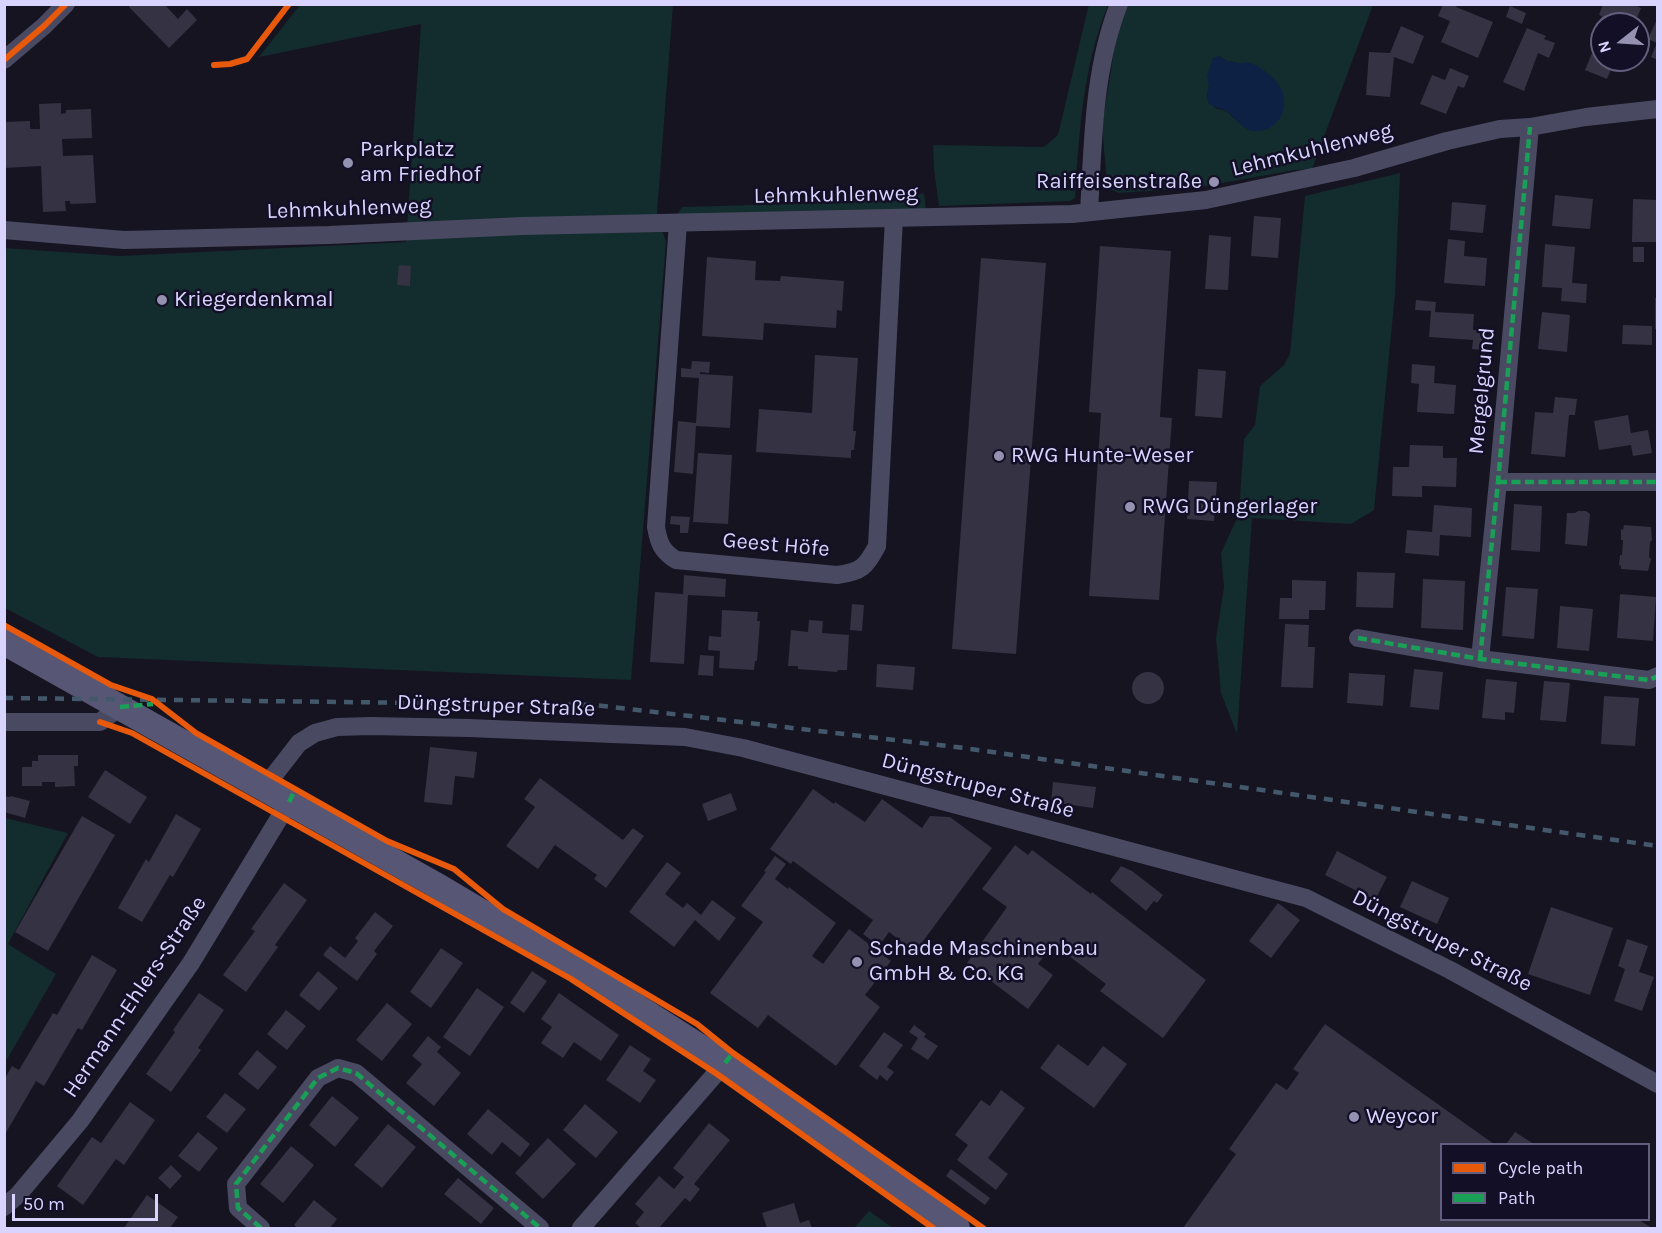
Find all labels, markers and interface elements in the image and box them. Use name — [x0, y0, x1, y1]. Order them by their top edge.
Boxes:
north arrow — [1590, 12, 1650, 72]
text: N — [1593, 39, 1615, 55]
street label: Lehmkuhlenweg — [1229, 117, 1395, 183]
place label: Parkplatz am Friedhof — [360, 137, 481, 188]
marker: Parkplatz am Friedhof — [341, 156, 355, 170]
place label: Raiffeisenstraße — [1036, 169, 1202, 195]
marker: Raiffeisenstraße — [1207, 175, 1221, 189]
street label: Lehmkuhlenweg — [753, 180, 919, 210]
street label: Lehmkuhlenweg — [266, 193, 432, 225]
place label: Kriegerdenkmal — [174, 287, 334, 313]
marker: Kriegerdenkmal — [155, 293, 169, 307]
street label: Mergelgrund — [1463, 326, 1501, 456]
place label: RWG Hunte-Weser — [1011, 443, 1193, 469]
marker: RWG Hunte-Weser — [992, 449, 1006, 463]
place label: RWG Düngerlager — [1142, 494, 1317, 520]
marker: RWG Düngerlager — [1123, 500, 1137, 514]
street label: Geest Höfe — [721, 527, 831, 563]
street label: Düngstruper Straße — [396, 689, 596, 723]
street label: Düngstruper Straße — [879, 748, 1077, 824]
street label: Düngstruper Straße — [1348, 884, 1536, 998]
street label: Hermann-Ehlers-Straße — [58, 891, 212, 1103]
place label: Schade Maschinenbau GmbH & Co. KG — [869, 936, 1098, 987]
marker: Schade Maschinenbau GmbH & Co. KG — [850, 955, 864, 969]
place label: Weycor — [1366, 1104, 1438, 1130]
marker: Weycor — [1347, 1110, 1361, 1124]
legend — [1440, 1143, 1650, 1221]
text: Cycle path — [1498, 1157, 1583, 1179]
scale bar — [15, 1182, 160, 1220]
text: Path — [1498, 1187, 1536, 1209]
text: 50 m — [23, 1193, 65, 1215]

